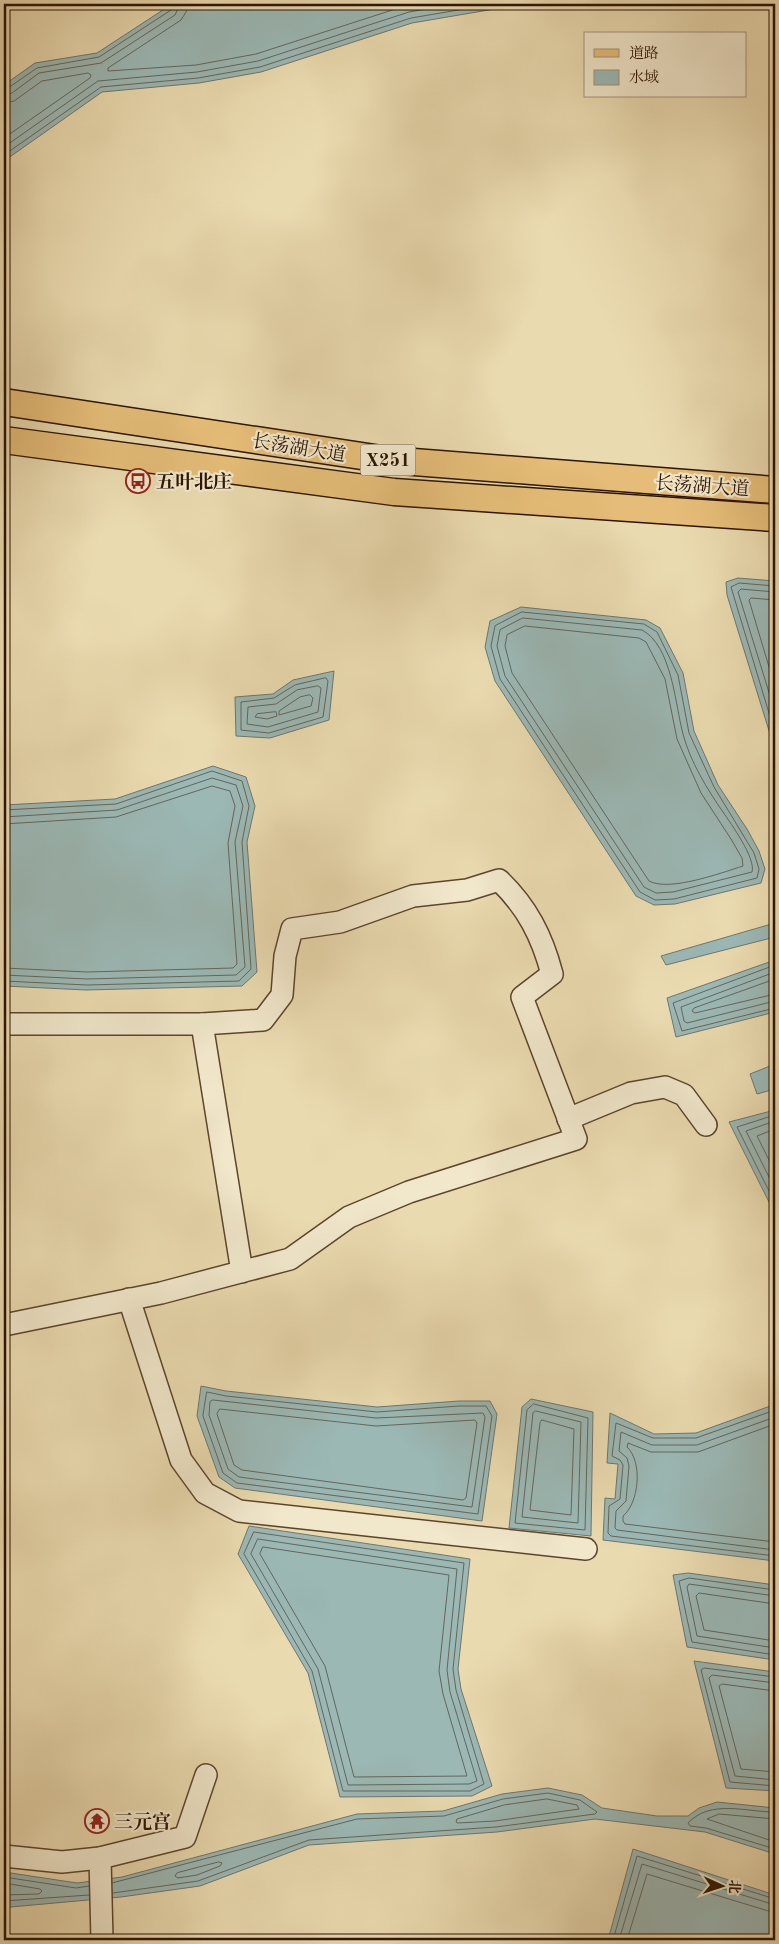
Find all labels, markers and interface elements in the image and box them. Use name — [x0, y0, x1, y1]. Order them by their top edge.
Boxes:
legend — [584, 32, 746, 98]
text: 道路 — [629, 45, 659, 62]
text: 水域 — [629, 69, 659, 86]
street label: 长荡湖大道 — [250, 430, 347, 466]
road number: X251 — [360, 444, 416, 476]
bus stop icon: 五叶北庄 — [125, 468, 151, 494]
place label: 五叶北庄 — [156, 471, 232, 493]
street label: 长荡湖大道 — [654, 472, 750, 500]
temple icon: 三元宫 — [84, 1808, 110, 1834]
place label: 三元宫 — [114, 1811, 171, 1833]
north arrow — [696, 1862, 746, 1912]
text: 北 — [727, 1879, 742, 1894]

